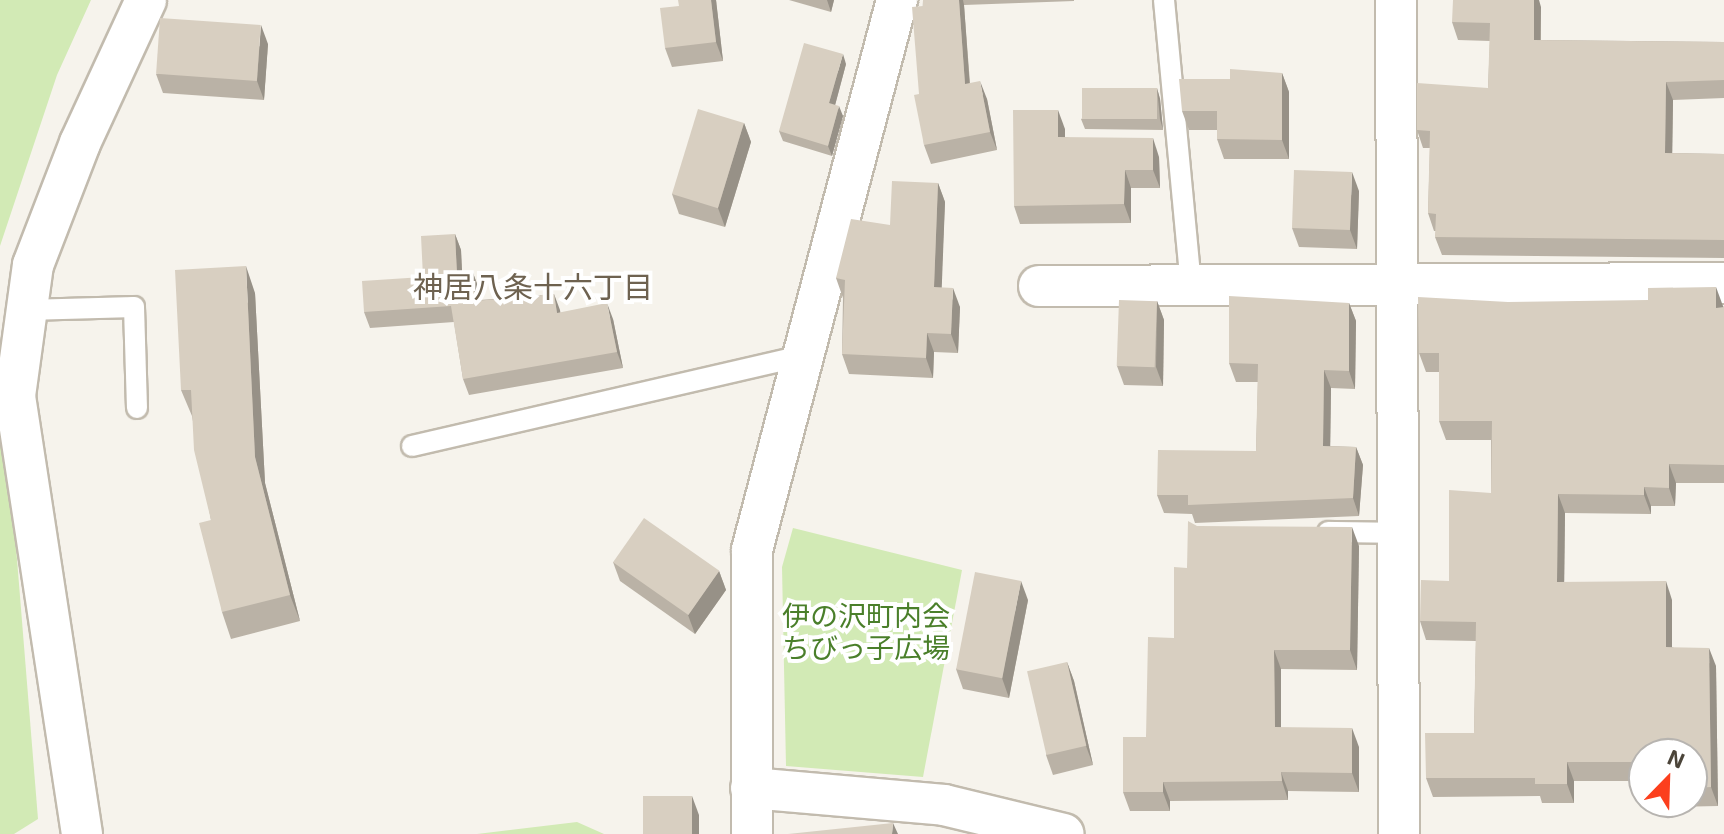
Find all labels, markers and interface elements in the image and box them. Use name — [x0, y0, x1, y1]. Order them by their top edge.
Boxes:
district label: 神居八条十六丁目 — [413, 268, 653, 304]
park label: 伊の沢町内会 ちびっ子広場 — [782, 598, 950, 664]
north arrow — [1628, 738, 1708, 818]
text: N — [1664, 743, 1689, 773]

